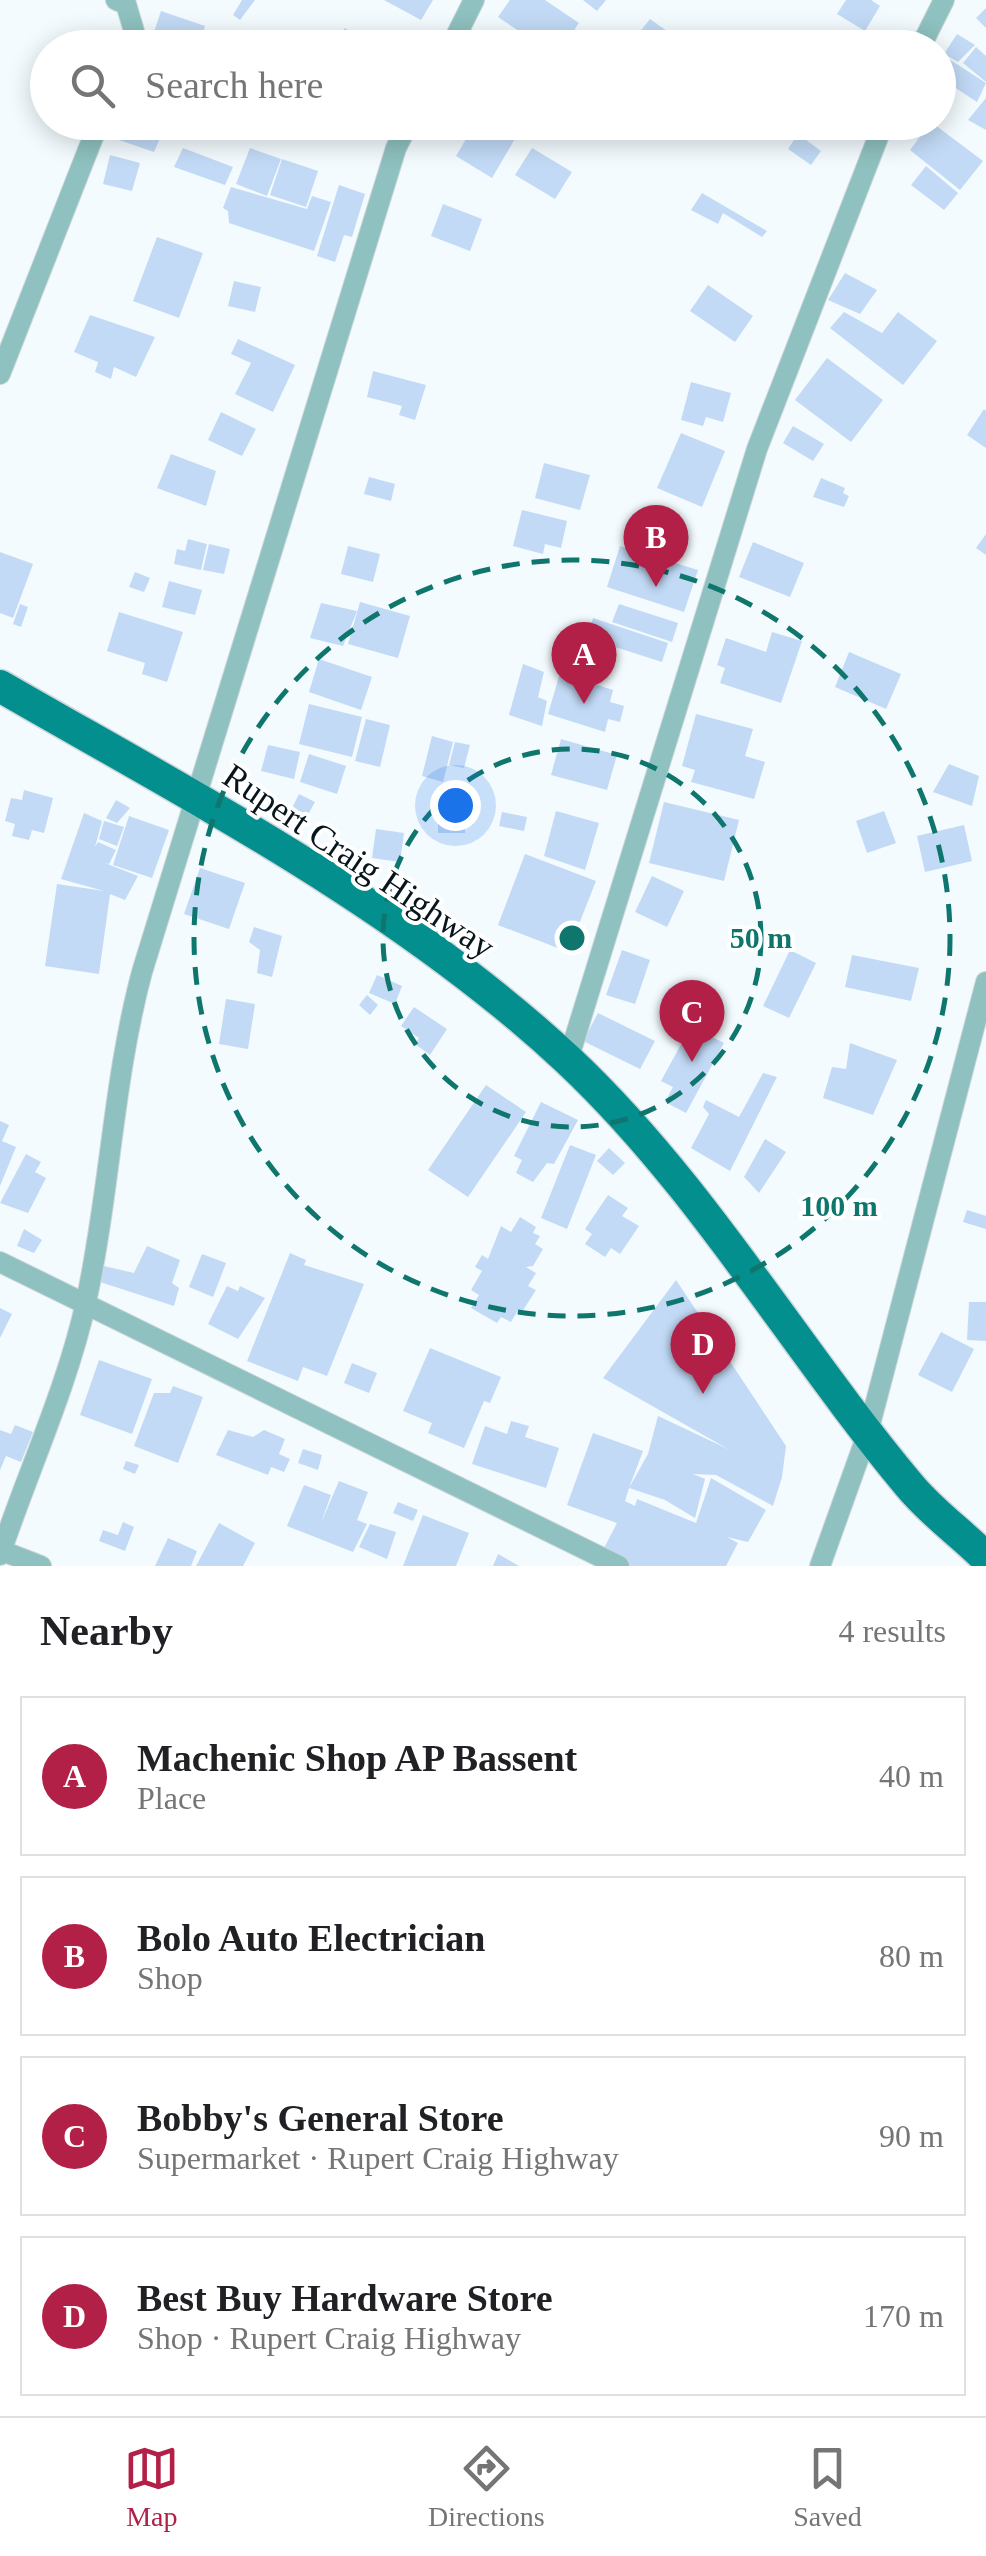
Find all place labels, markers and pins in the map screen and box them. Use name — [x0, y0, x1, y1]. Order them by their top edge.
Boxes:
pin: B — [624, 504, 688, 587]
pin: A — [552, 622, 616, 704]
centre of rings — [554, 920, 590, 956]
pin: C — [660, 980, 724, 1062]
pin: D — [670, 1312, 736, 1394]

